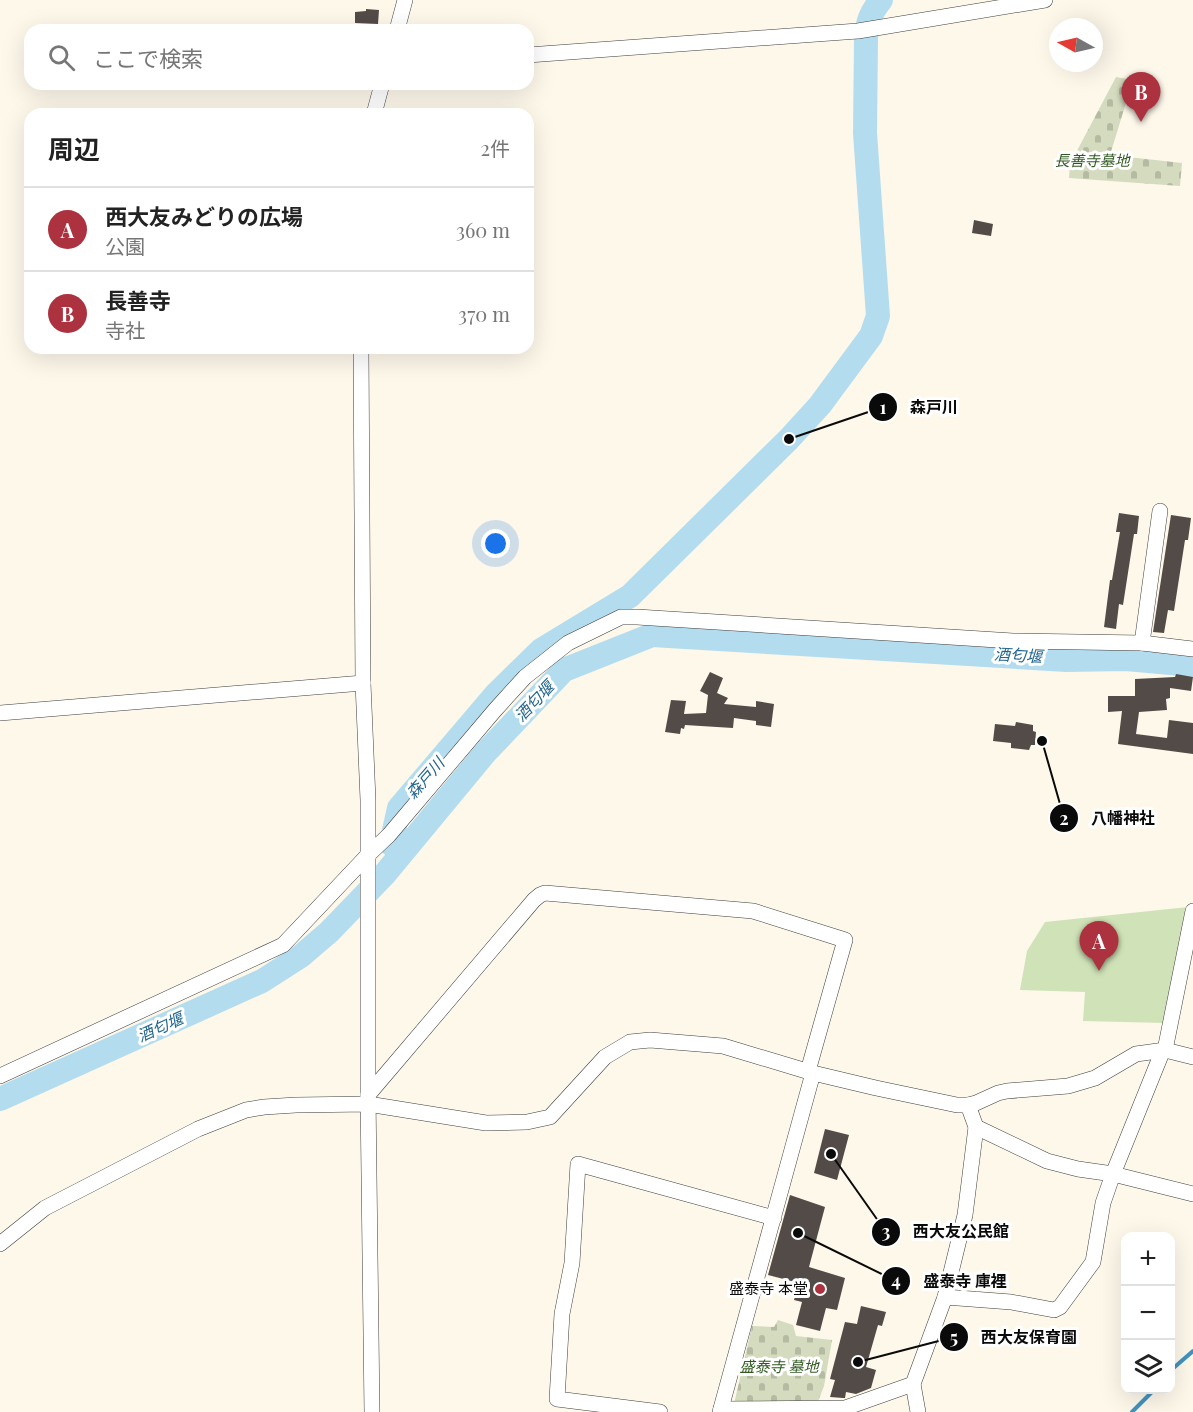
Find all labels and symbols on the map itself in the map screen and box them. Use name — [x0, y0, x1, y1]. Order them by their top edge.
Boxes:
north arrow — [1049, 18, 1103, 72]
pin: B — [1122, 72, 1160, 122]
park label: 長善寺墓地 — [1054, 150, 1131, 170]
callout: 森戸川 — [868, 390, 970, 424]
text: 1 — [880, 395, 887, 419]
text: 森戸川 — [910, 396, 958, 417]
your location — [481, 529, 510, 558]
water label: 酒匂堰 — [994, 643, 1046, 666]
water label: 酒匂堰 — [509, 674, 560, 725]
water label: 森戸川 — [401, 751, 450, 803]
callout: 八幡神社 — [1049, 801, 1167, 835]
text: 2 — [1059, 806, 1069, 830]
text: 八幡神社 — [1091, 807, 1155, 828]
pin: A — [1080, 922, 1118, 971]
water label: 酒匂堰 — [134, 1006, 189, 1046]
callout: 西大友公民館 — [871, 1215, 1021, 1249]
text: 3 — [882, 1219, 891, 1243]
text: 西大友公民館 — [913, 1220, 1009, 1241]
callout: 盛泰寺 庫裡 — [881, 1264, 1019, 1298]
text: 4 — [891, 1268, 901, 1292]
text: 盛泰寺 庫裡 — [923, 1270, 1007, 1291]
place label: 盛泰寺 本堂 — [729, 1278, 808, 1298]
marker: 盛泰寺 本堂 — [813, 1282, 827, 1296]
callout: 西大友保育園 — [939, 1320, 1089, 1354]
text: 5 — [950, 1325, 958, 1349]
text: 西大友保育園 — [981, 1326, 1077, 1347]
park label: 盛泰寺 墓地 — [740, 1356, 820, 1376]

